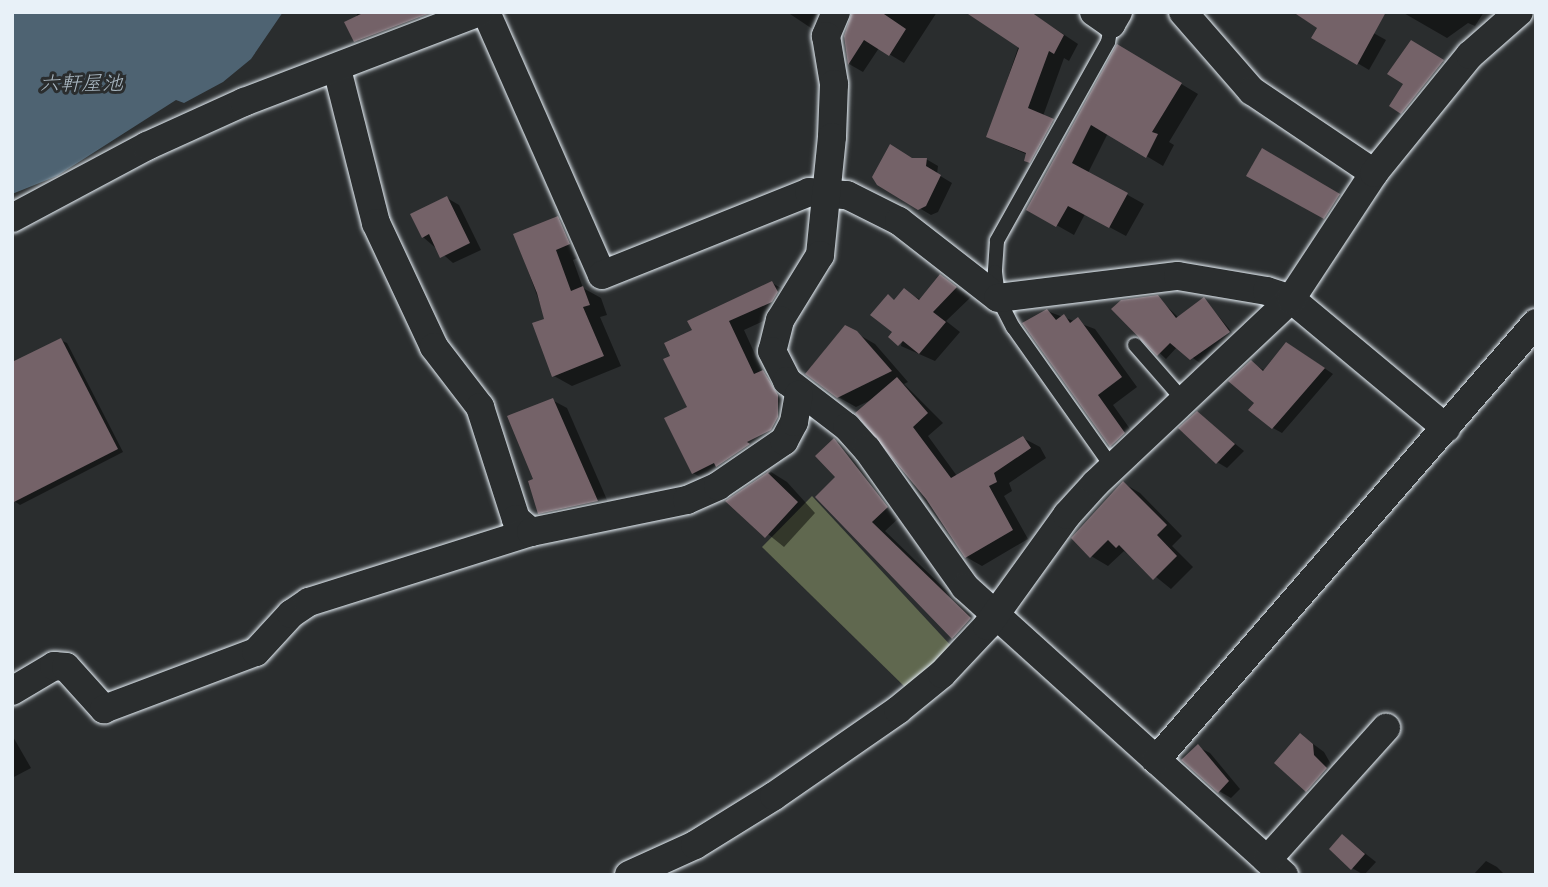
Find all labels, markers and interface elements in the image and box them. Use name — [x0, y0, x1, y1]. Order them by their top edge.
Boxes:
water label: 六軒屋池 — [39, 68, 123, 94]

